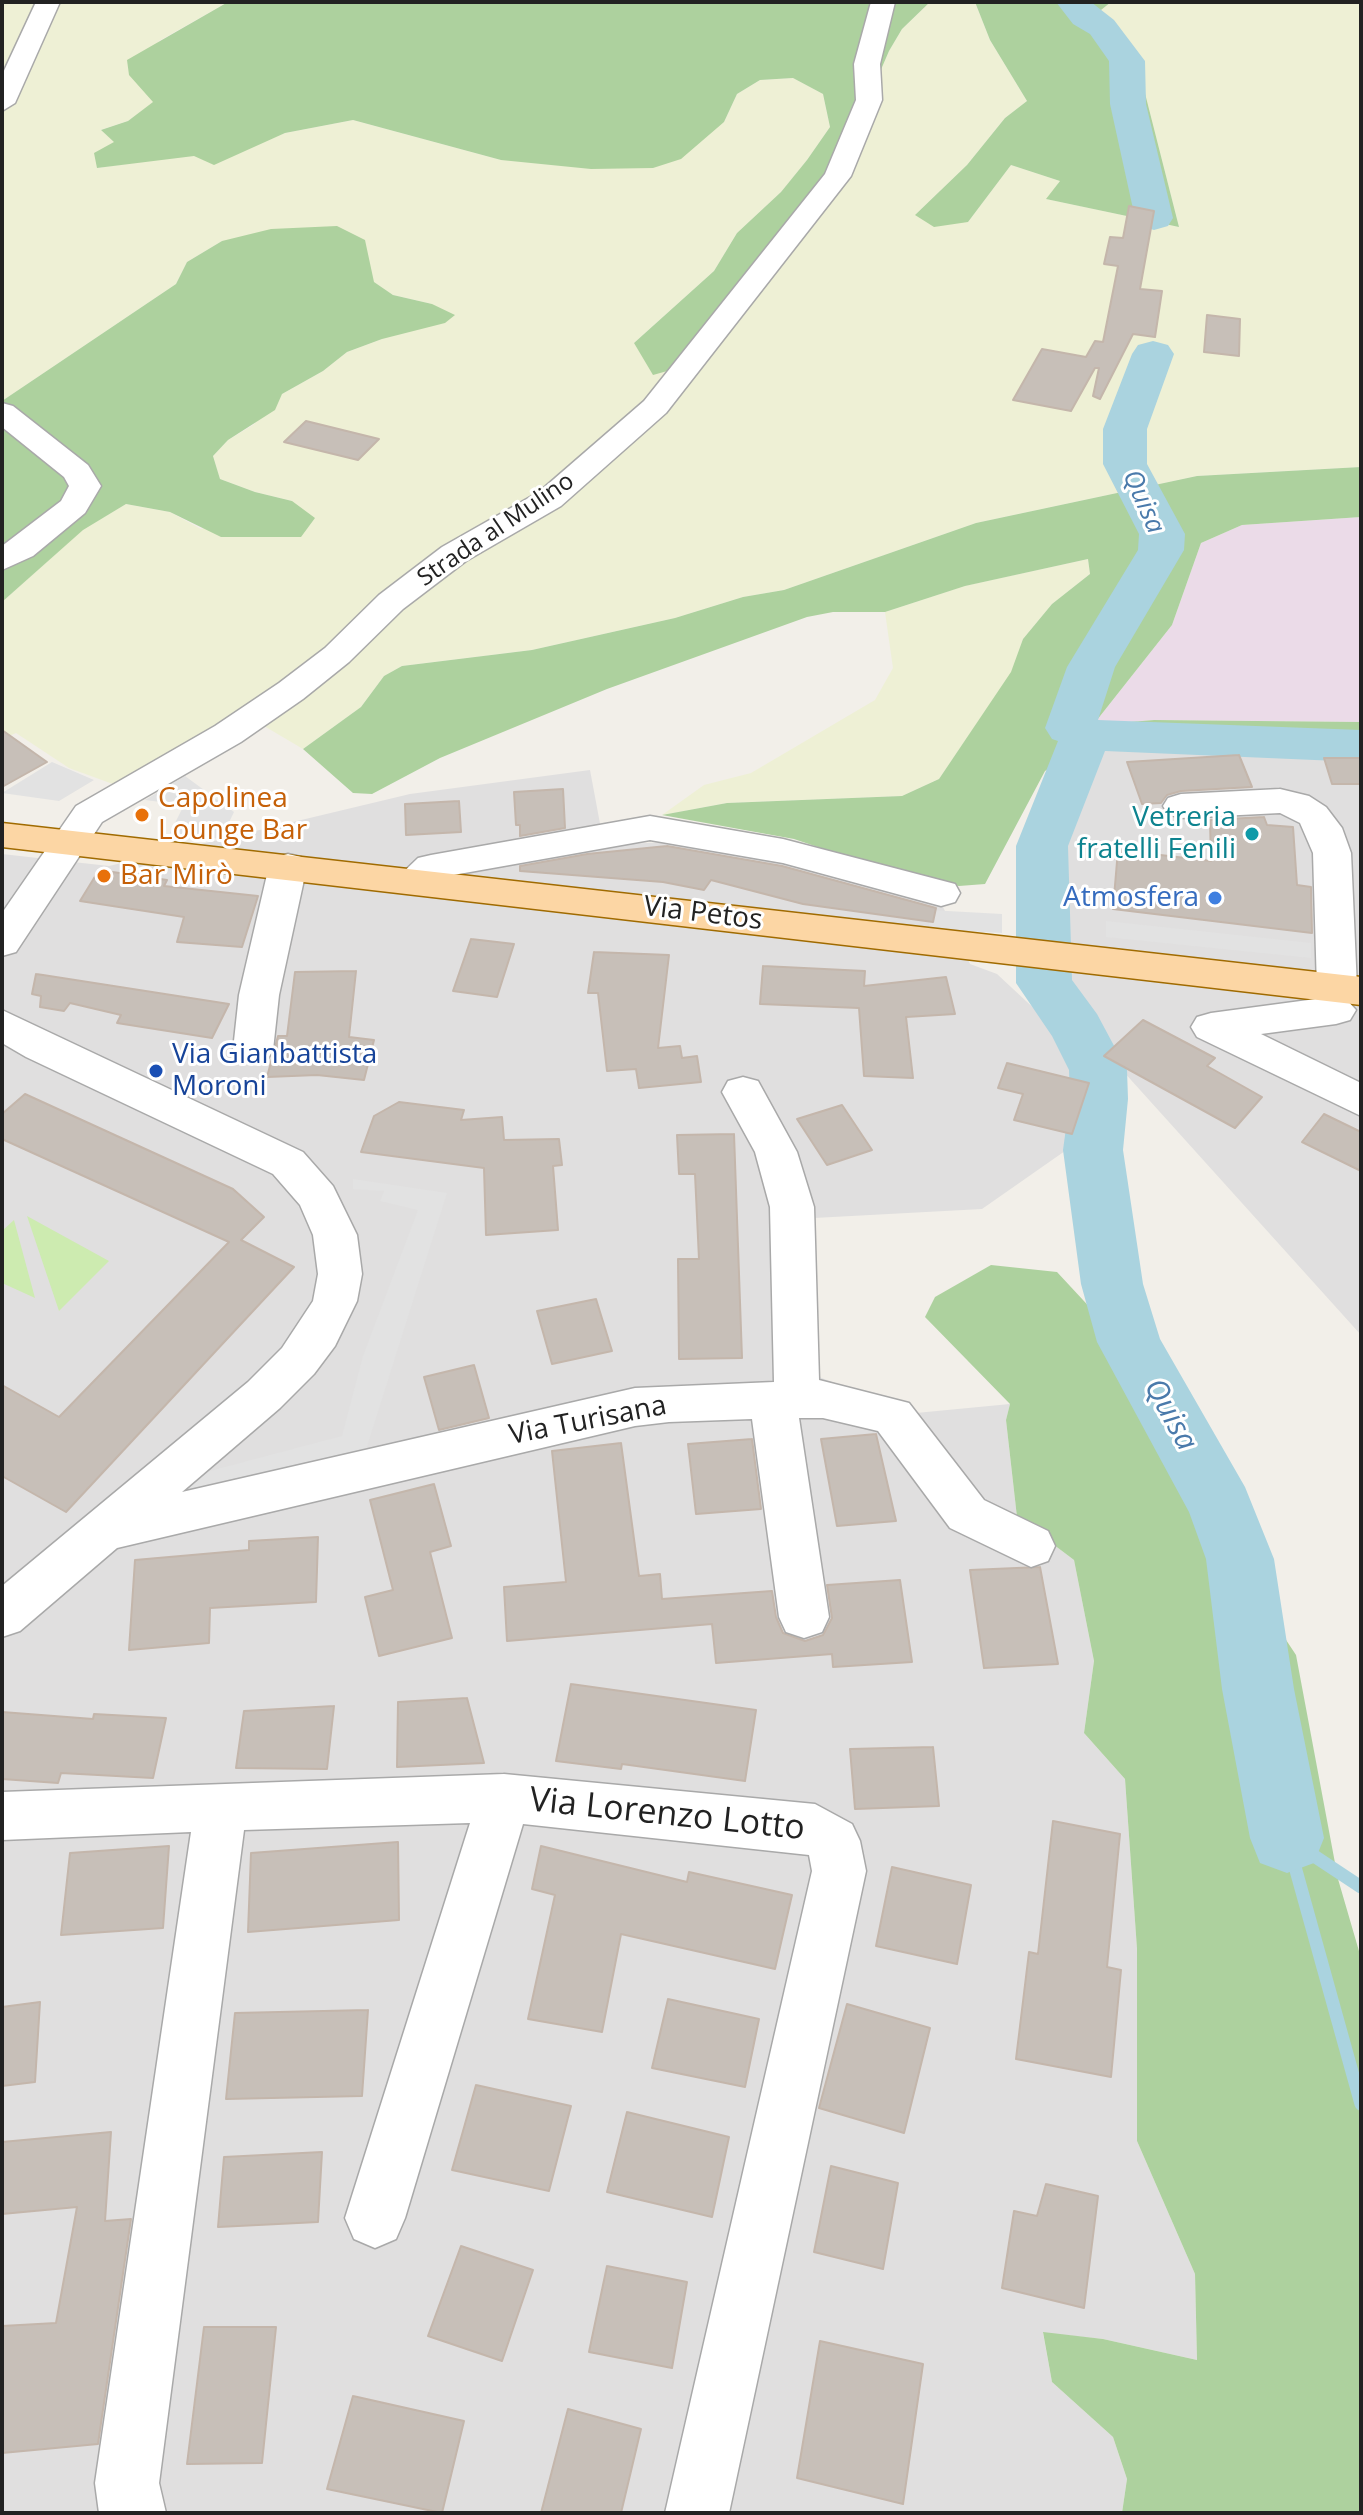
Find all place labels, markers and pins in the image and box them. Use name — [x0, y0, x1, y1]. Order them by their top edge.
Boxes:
place label: Capolinea Lounge Bar — [158, 782, 307, 848]
place label: Vetreria fratelli Fenili — [1077, 801, 1236, 867]
marker: Capolinea Lounge Bar — [133, 806, 151, 824]
marker: Vetreria fratelli Fenili — [1243, 825, 1261, 843]
place label: Bar Mirò — [120, 859, 233, 893]
marker: Bar Mirò — [95, 867, 113, 885]
place label: Atmosfera — [1063, 881, 1199, 915]
marker: Atmosfera — [1206, 889, 1224, 907]
place label: Via Gianbattista Moroni — [172, 1038, 377, 1104]
marker: Via Gianbattista Moroni — [147, 1062, 165, 1080]

